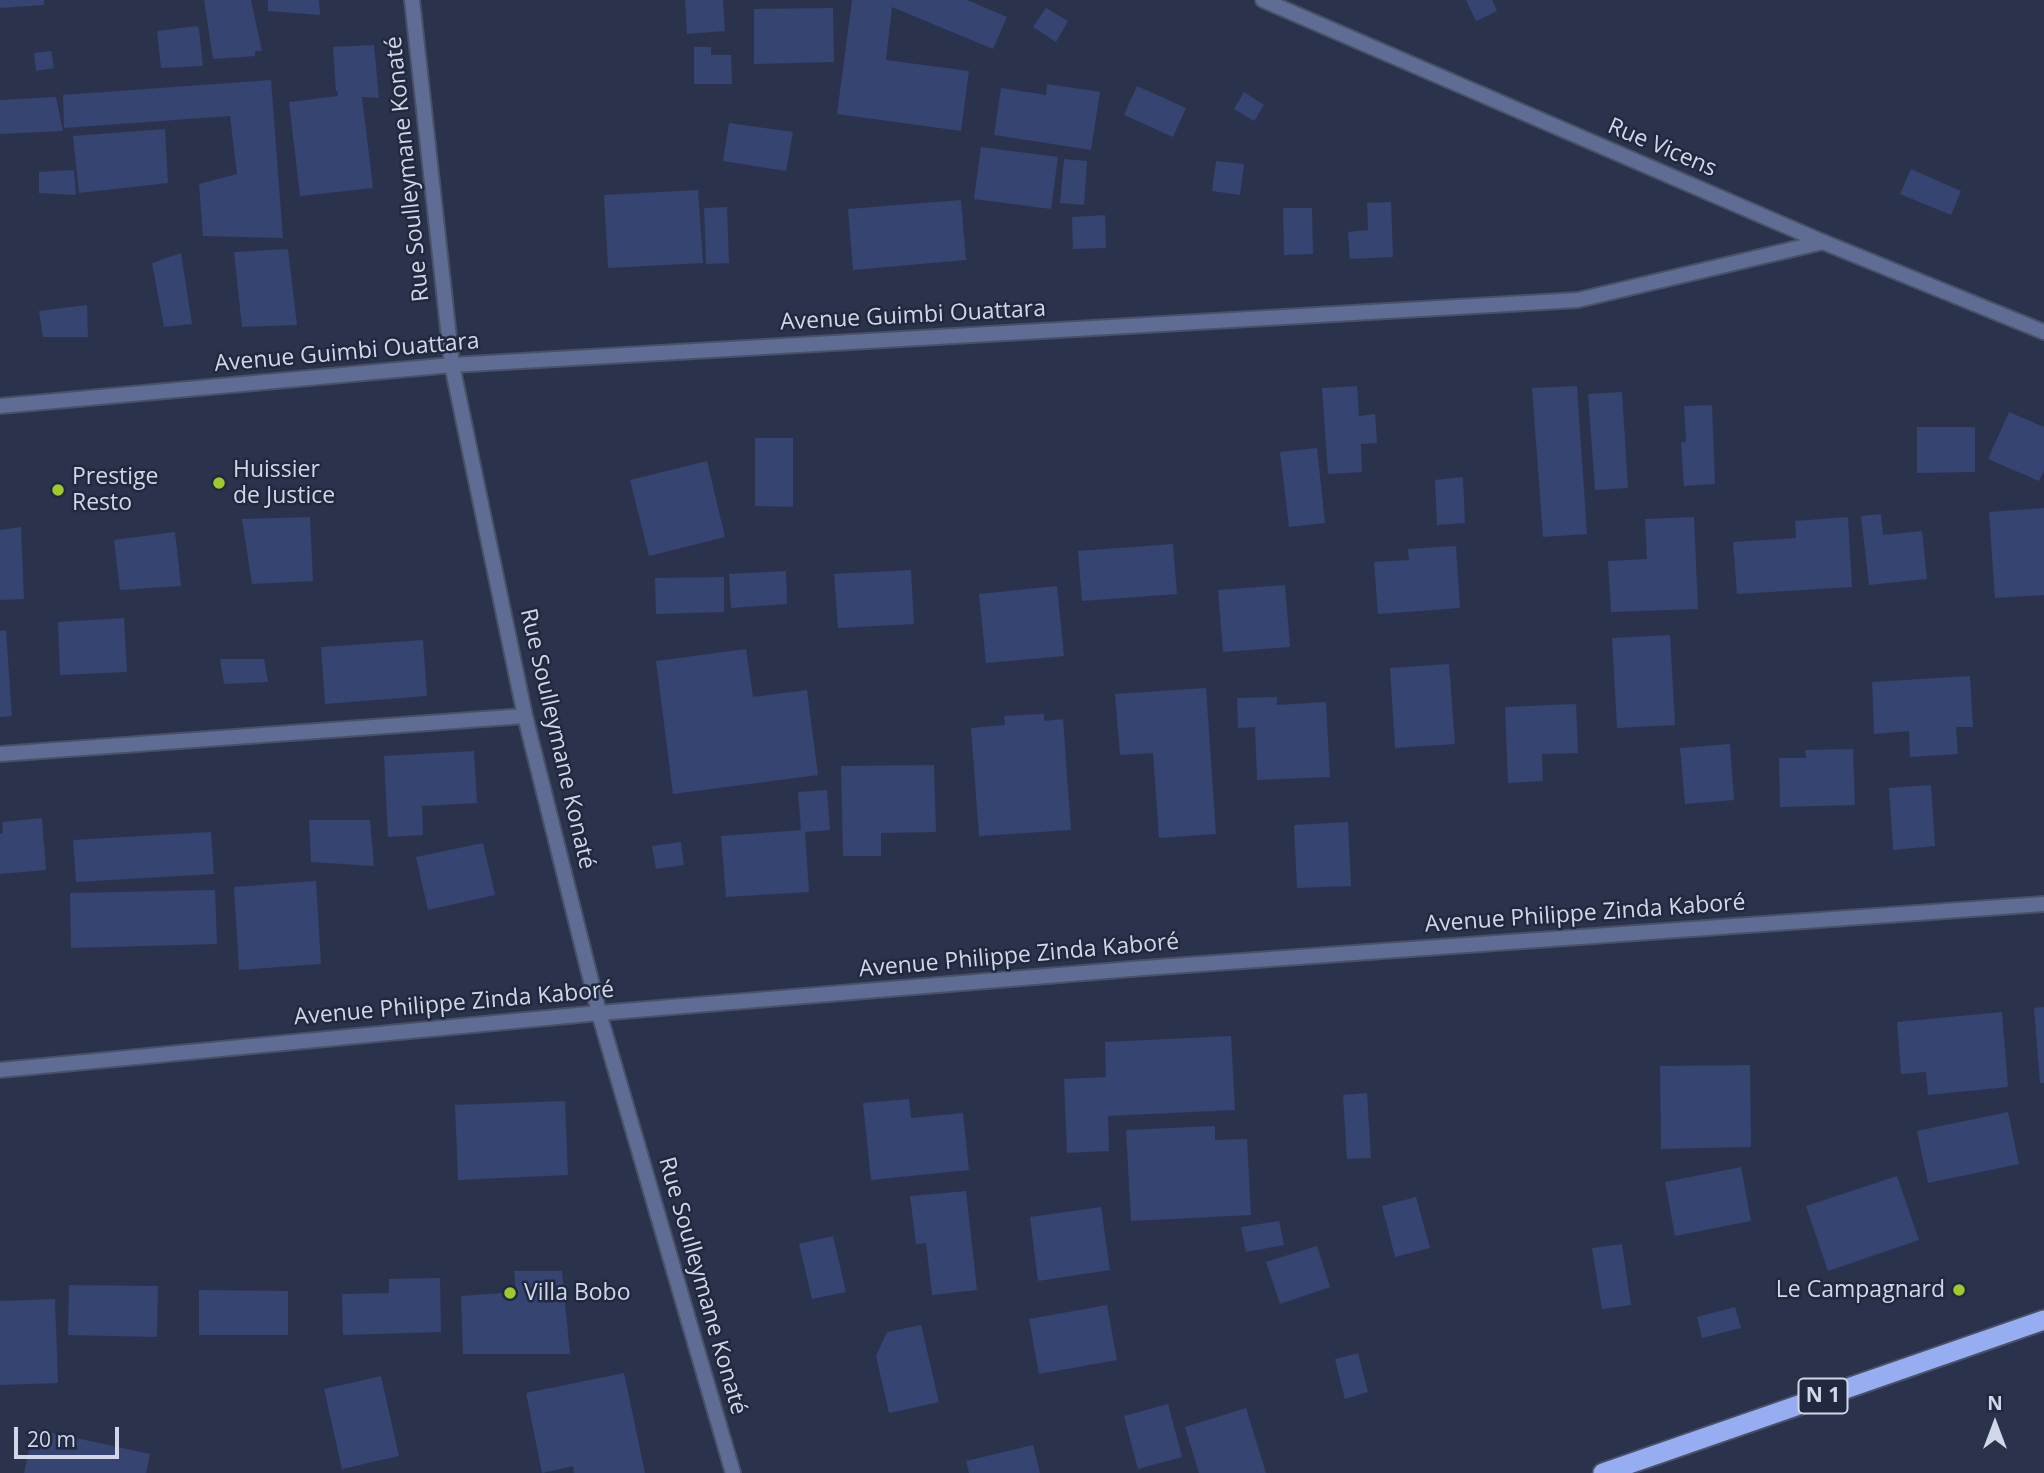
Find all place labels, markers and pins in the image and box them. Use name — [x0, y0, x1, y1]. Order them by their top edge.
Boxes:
place label: Huissier de Justice — [233, 456, 335, 510]
place label: Prestige Resto — [72, 463, 159, 517]
marker: Huissier de Justice — [211, 475, 227, 491]
marker: Prestige Resto — [50, 482, 66, 498]
place label: Le Campagnard — [1776, 1276, 1945, 1304]
place label: Villa Bobo — [524, 1279, 630, 1307]
marker: Le Campagnard — [1951, 1282, 1967, 1298]
marker: Villa Bobo — [502, 1285, 518, 1301]

